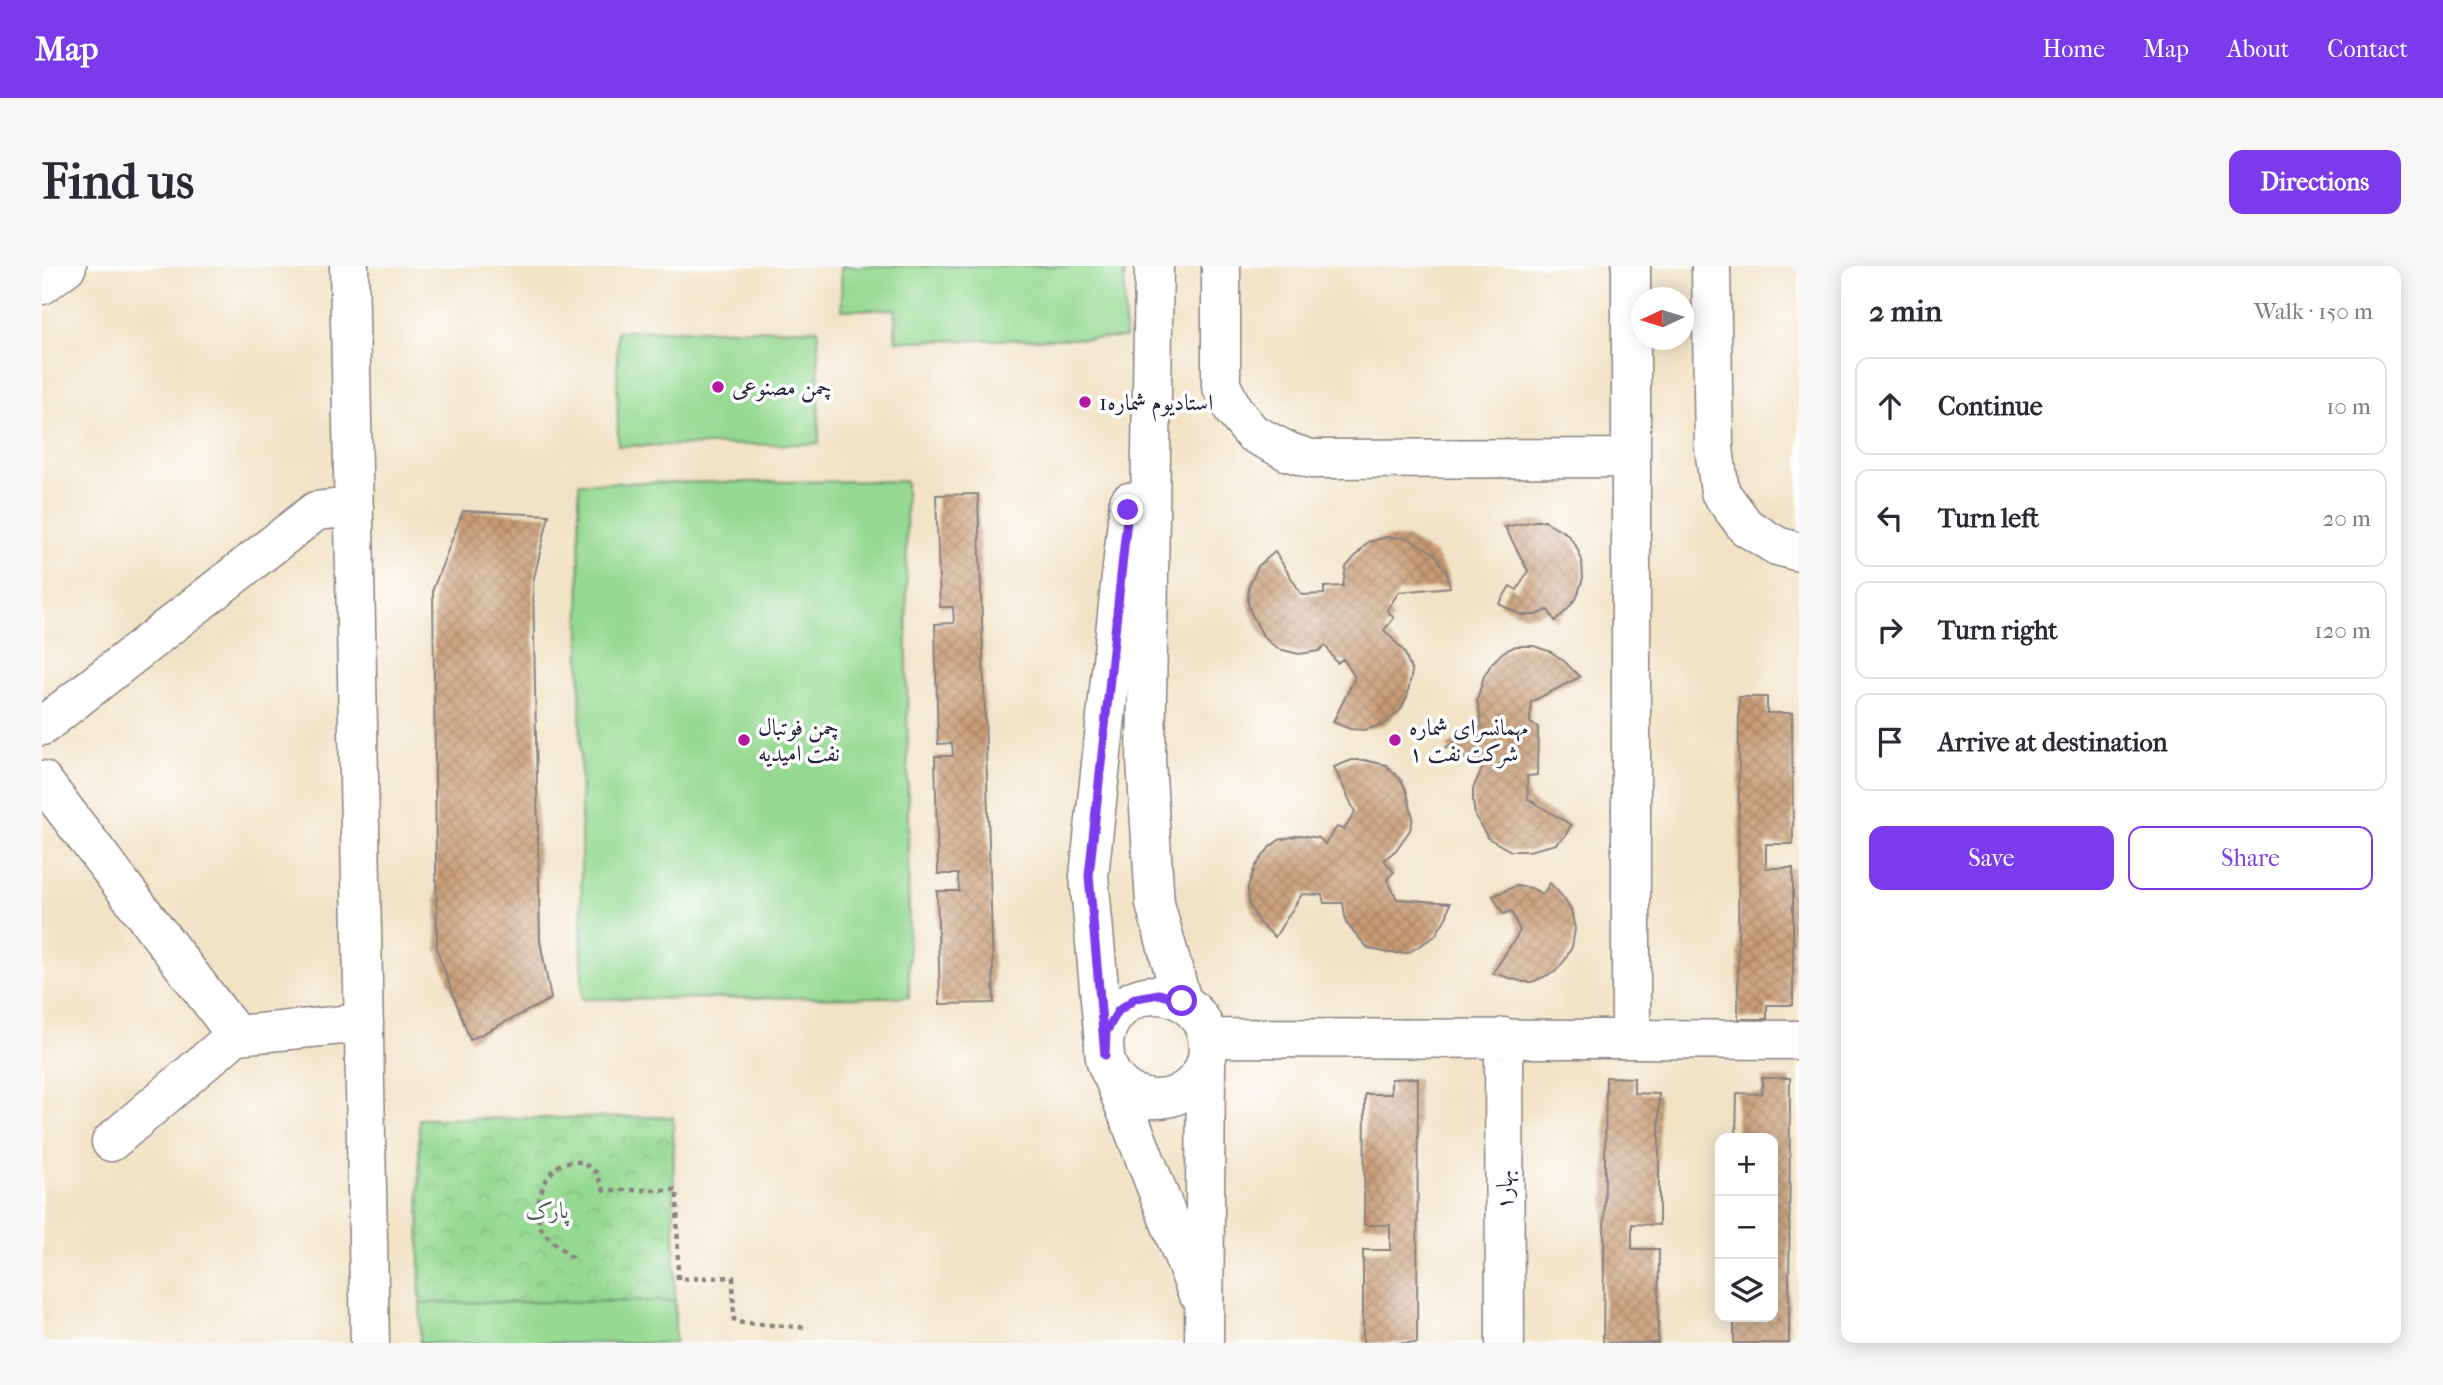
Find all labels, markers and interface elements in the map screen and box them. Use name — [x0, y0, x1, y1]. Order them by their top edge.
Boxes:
text: Map — [35, 30, 98, 69]
text: Home — [2043, 35, 2105, 63]
text: Map — [2143, 35, 2189, 63]
text: About — [2227, 35, 2289, 63]
text: Contact — [2327, 35, 2408, 63]
button: Directions — [2229, 150, 2401, 214]
text: Find us — [42, 153, 194, 211]
north arrow — [1631, 287, 1694, 350]
text: 2 min — [1869, 294, 1942, 329]
text: Walk · 150 m — [2254, 298, 2373, 325]
place label: چمن مصنوعی — [732, 374, 832, 403]
marker: چمن مصنوعی — [710, 379, 726, 395]
icon: ahead — [1871, 387, 1909, 425]
place label: استادیوم شماره1 — [1099, 389, 1213, 422]
text: Continue — [1938, 391, 2043, 422]
text: 10 m — [2326, 393, 2371, 420]
marker: استادیوم شماره1 — [1077, 394, 1093, 410]
route end — [1112, 494, 1143, 525]
icon: left — [1871, 499, 1909, 537]
text: Turn left — [1938, 503, 2039, 534]
text: 20 m — [2322, 505, 2371, 532]
icon: right — [1871, 611, 1909, 649]
text: Turn right — [1938, 615, 2058, 646]
text: 120 m — [2314, 617, 2371, 644]
place label: چمن فوتبال نفت امیدیه — [758, 714, 840, 768]
place label: مهمانسرای شماره ۱ شرکت نفت — [1409, 714, 1528, 769]
icon: arrive — [1871, 723, 1909, 761]
text: Arrive at destination — [1938, 727, 2168, 758]
marker: چمن فوتبال نفت امیدیه — [736, 732, 752, 748]
marker: مهمانسرای شماره ۱ شرکت نفت — [1387, 732, 1403, 748]
button: Save — [1869, 826, 2114, 890]
button: Share — [2128, 826, 2373, 890]
route start — [1166, 985, 1197, 1016]
map controls — [1715, 1133, 1778, 1322]
button: + — [1715, 1133, 1778, 1196]
street label: بهار۱ — [1491, 1170, 1519, 1210]
button: − — [1715, 1196, 1778, 1259]
park label: پارک — [525, 1197, 570, 1227]
button: layers — [1715, 1259, 1778, 1322]

